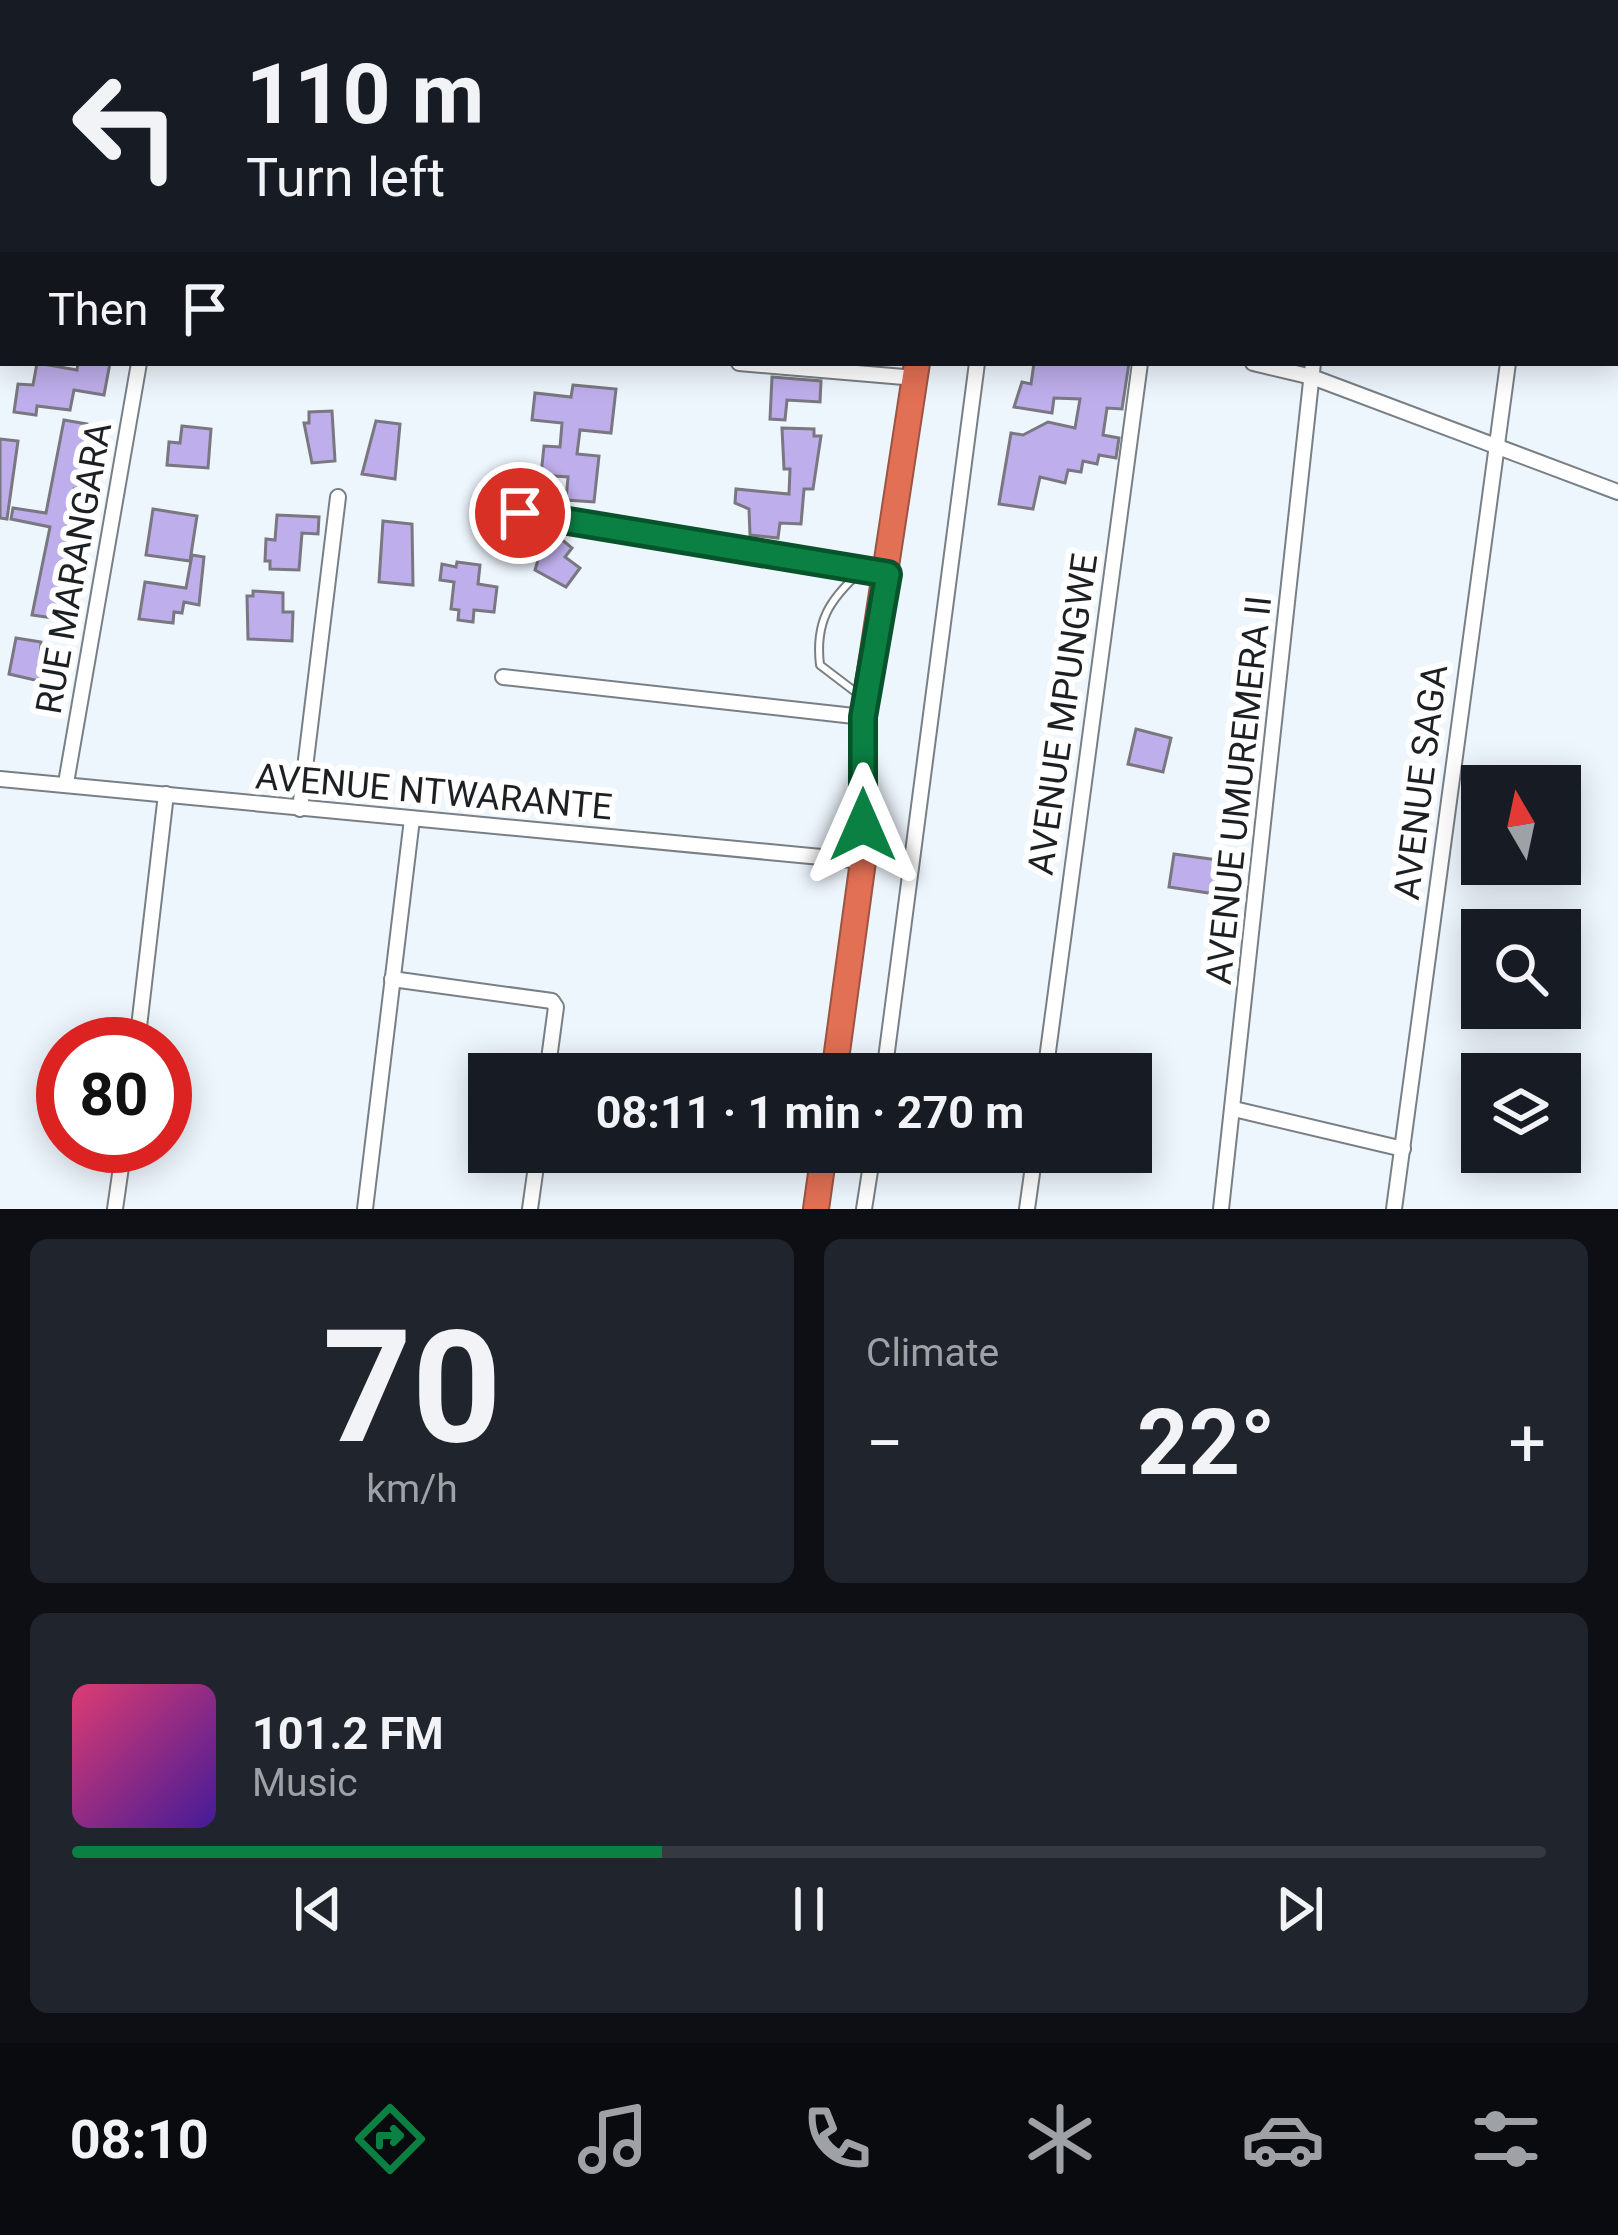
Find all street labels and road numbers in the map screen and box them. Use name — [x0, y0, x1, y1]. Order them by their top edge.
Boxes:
street label: RUE MARANGARA — [28, 419, 120, 717]
street label: AVENUE MPUNGWE — [1020, 551, 1106, 877]
street label: AVENUE UMUREMERA II — [1198, 594, 1280, 987]
street label: AVENUE SAGA — [1386, 662, 1456, 902]
street label: AVENUE NTWARANTE — [254, 755, 614, 829]

